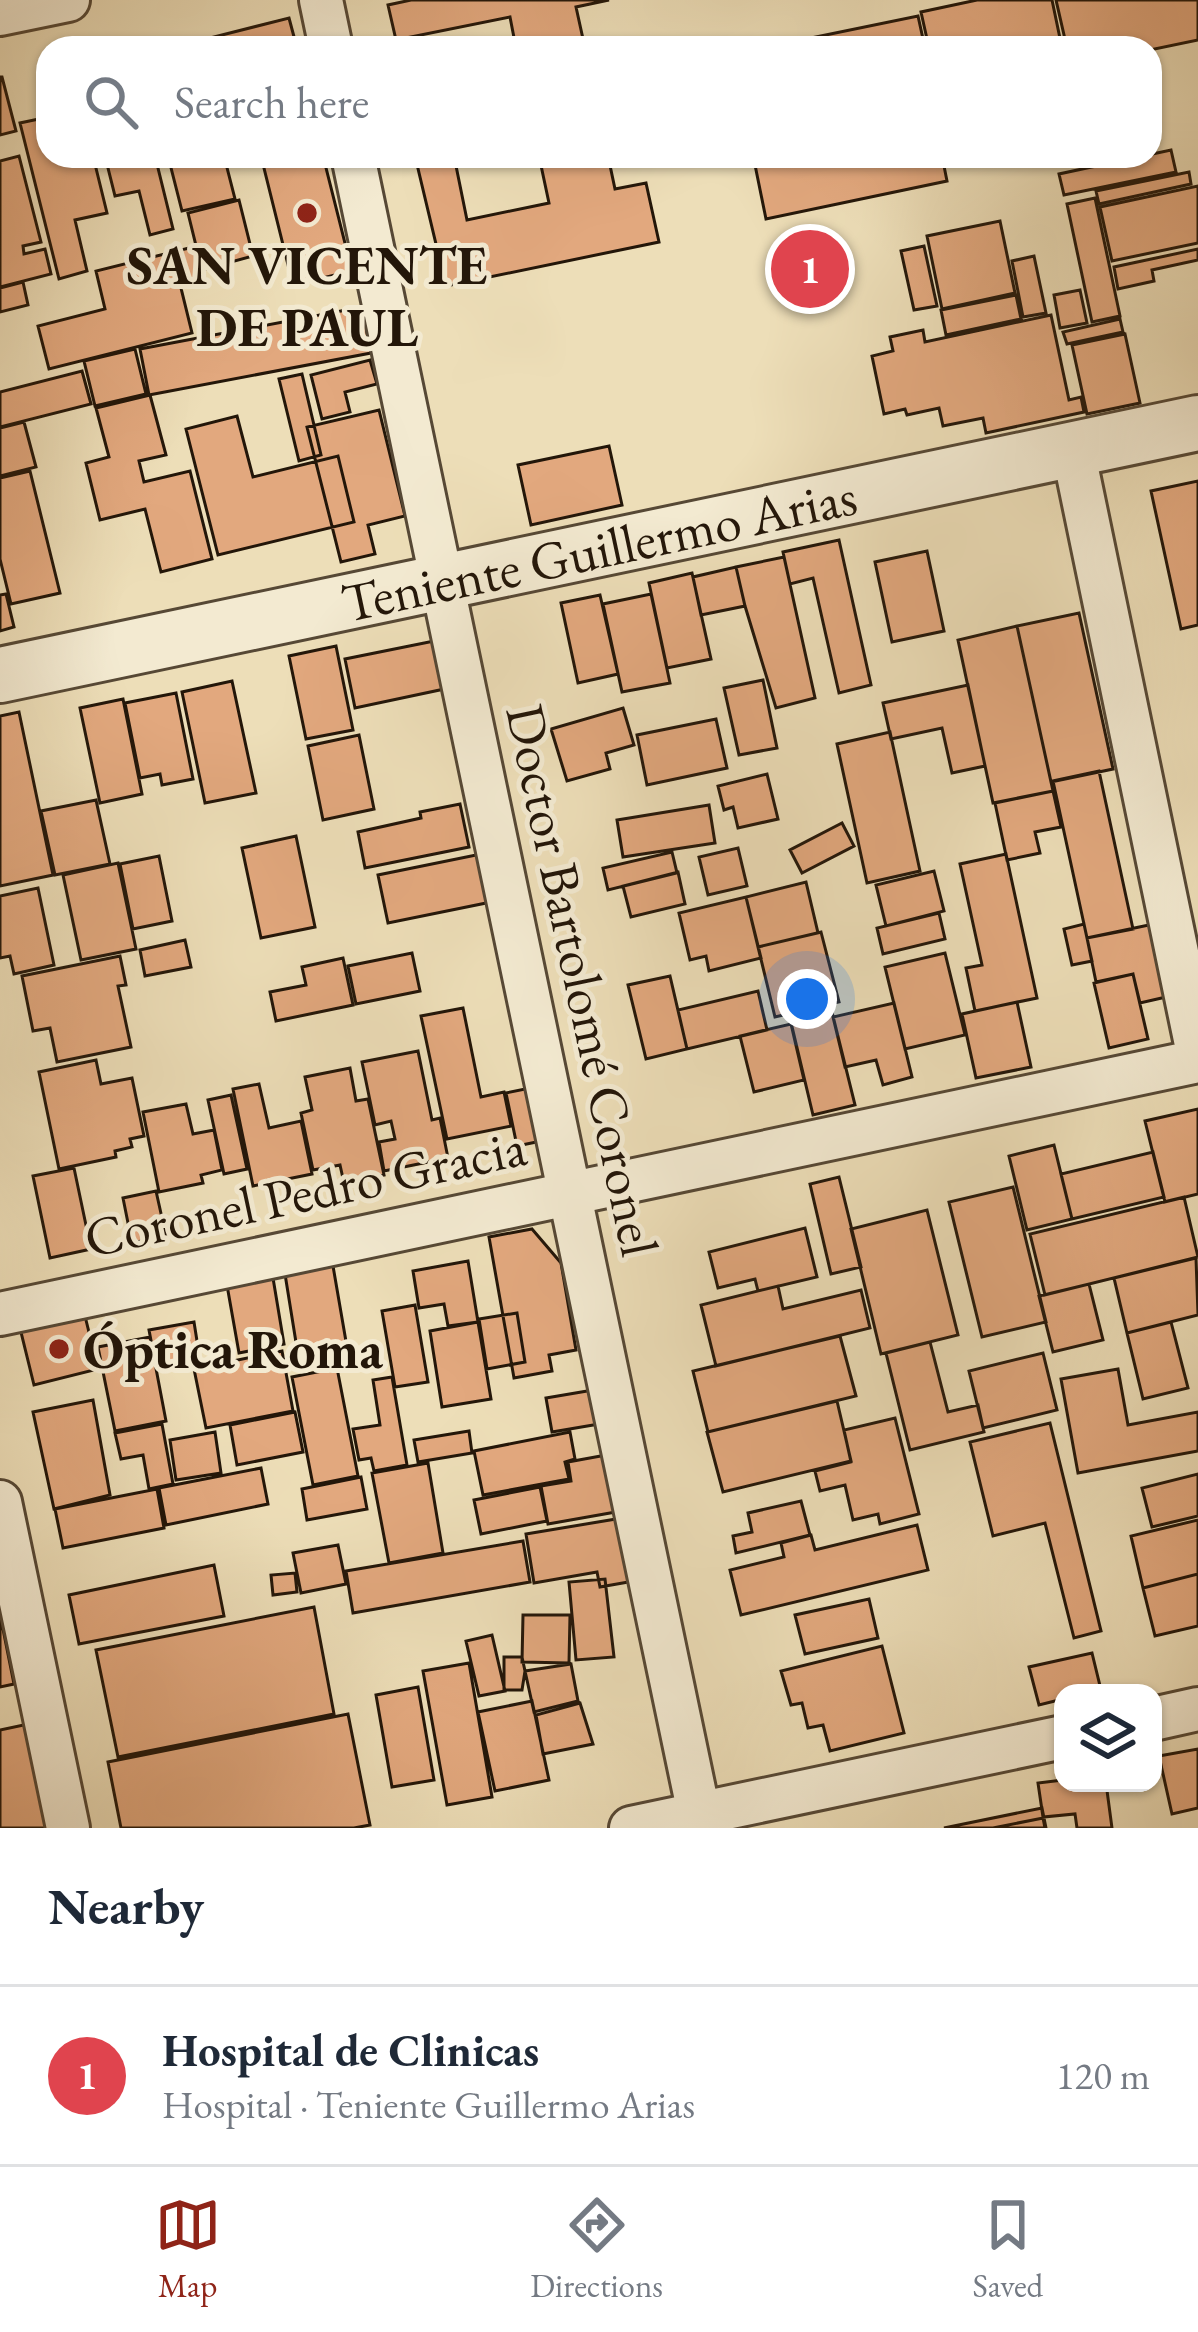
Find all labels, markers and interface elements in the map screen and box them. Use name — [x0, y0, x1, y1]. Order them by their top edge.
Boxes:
search box — [36, 36, 1162, 168]
icon: search — [78, 69, 144, 135]
text: Search here — [174, 73, 369, 131]
marker: SAN VICENTE DE PAUL — [294, 200, 320, 226]
pin: 1 — [771, 224, 849, 314]
place label: SAN VICENTE DE PAUL — [127, 230, 487, 362]
street label: Teniente Guillermo Arias — [335, 460, 863, 638]
street label: Doctor Bartolomé Coronel — [490, 698, 676, 1262]
your location — [777, 969, 837, 1029]
street label: Coronel Pedro Gracia — [78, 1111, 533, 1273]
place label: Óptica Roma — [83, 1314, 383, 1384]
marker: Óptica Roma — [46, 1336, 72, 1362]
map controls — [1054, 1684, 1162, 1792]
button: layers — [1054, 1684, 1162, 1792]
text: Nearby — [48, 1873, 204, 1939]
text: Hospital de Clinicas — [162, 2021, 539, 2079]
text: 1 — [77, 2050, 97, 2101]
text: 120 m — [1056, 2050, 1150, 2101]
text: Hospital · Teniente Guillermo Arias — [162, 2079, 695, 2130]
tab: Map — [155, 2192, 221, 2307]
tab: Directions — [530, 2192, 663, 2307]
tab: Saved — [973, 2192, 1043, 2307]

